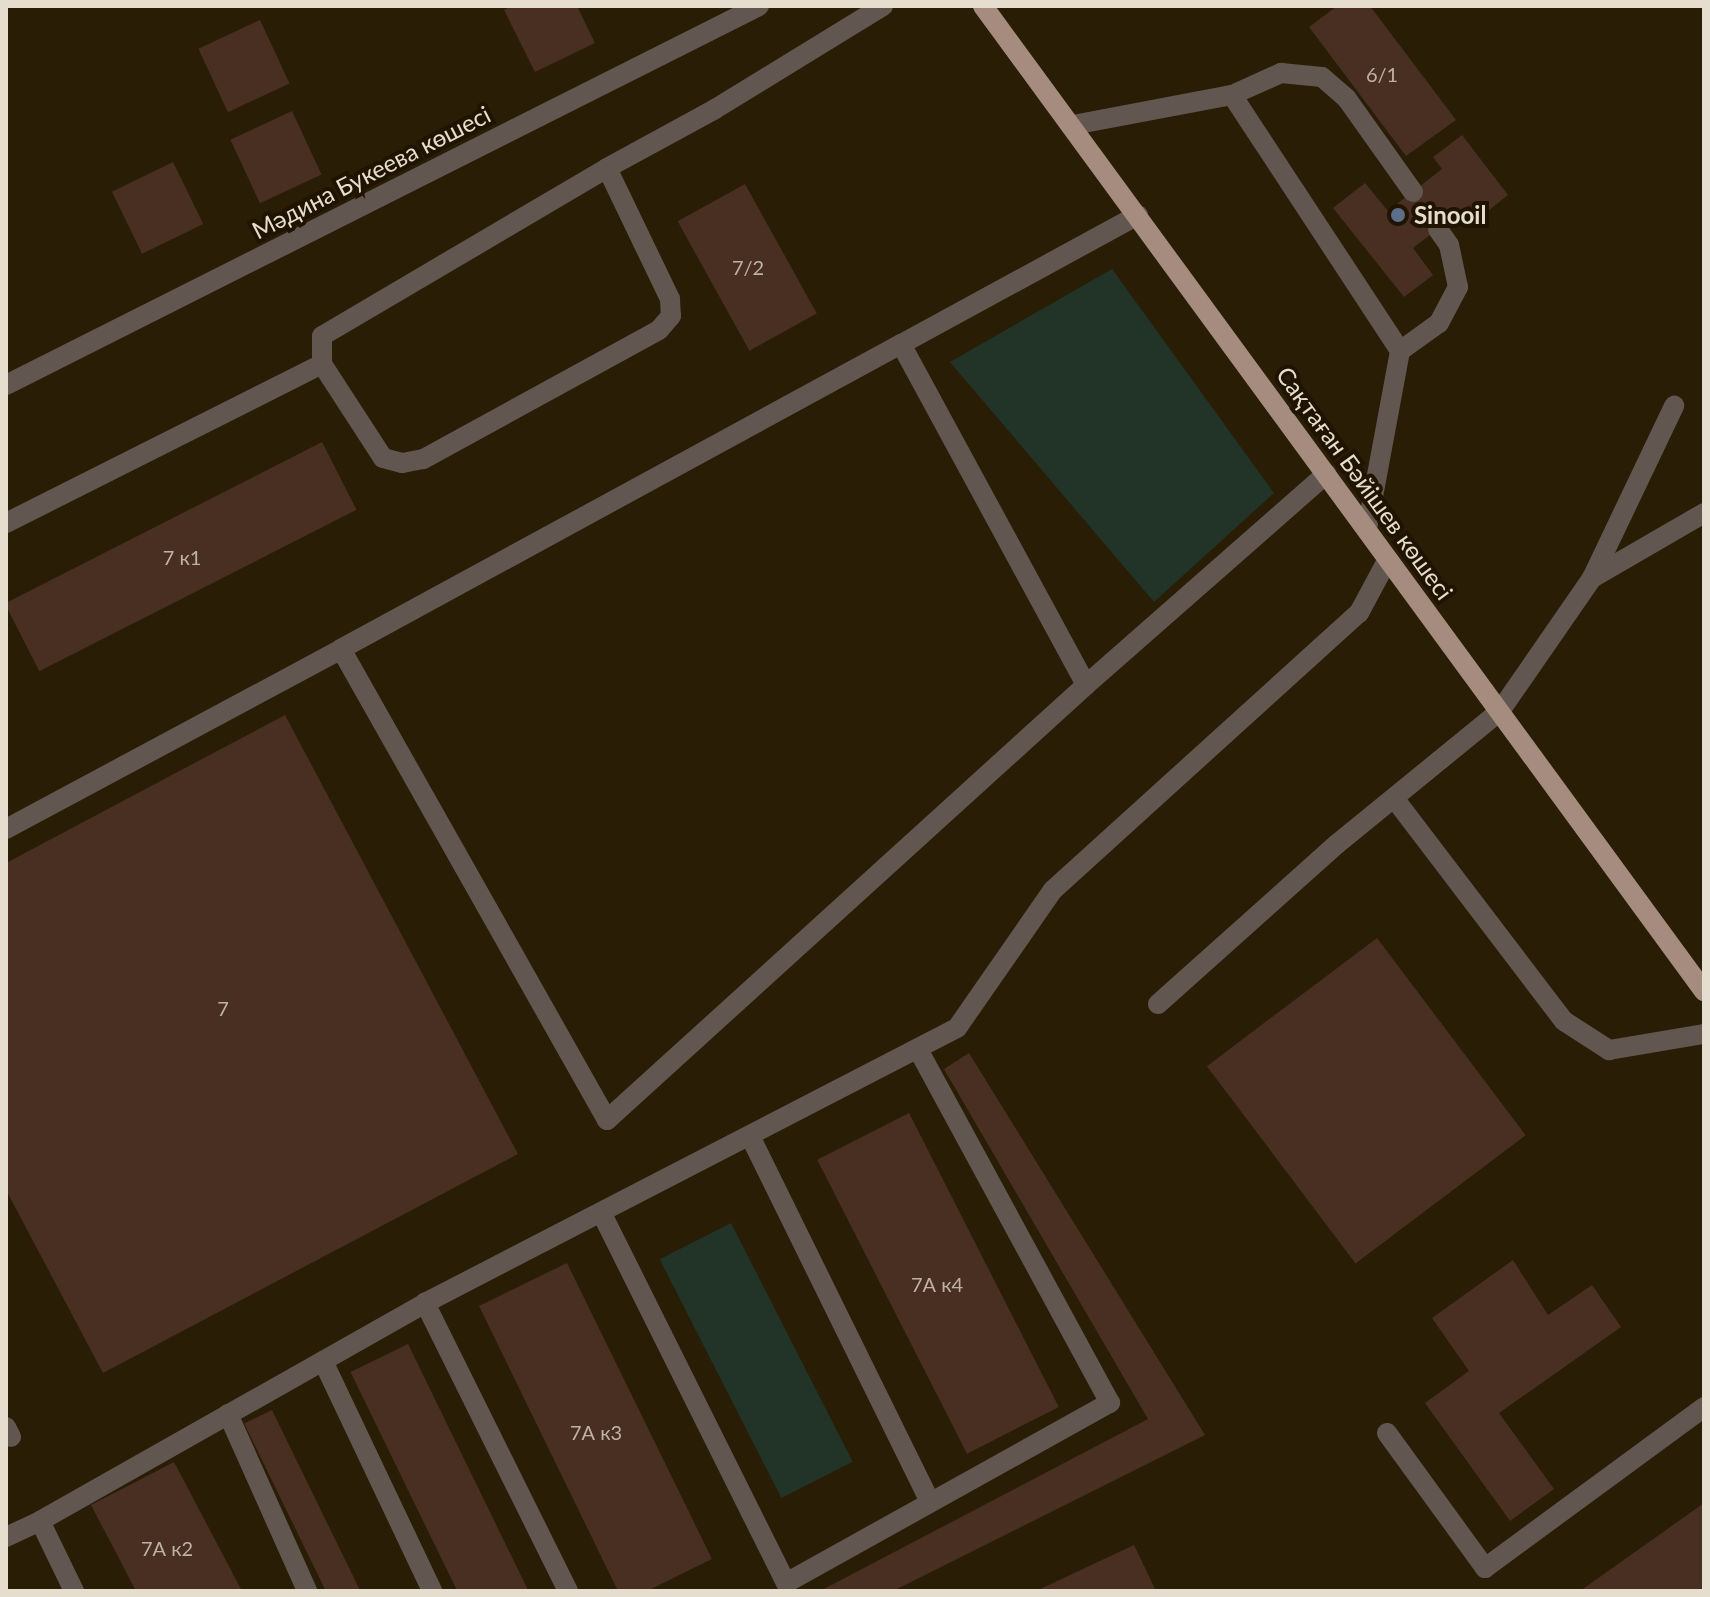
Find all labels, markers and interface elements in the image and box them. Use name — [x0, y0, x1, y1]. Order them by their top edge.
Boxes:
house number: 6/1 — [1366, 62, 1398, 86]
street label: Мәдина Букеева көшесі — [247, 99, 495, 245]
place label: Sinooil — [1414, 201, 1486, 229]
marker: Sinooil — [1389, 206, 1407, 224]
house number: 7/2 — [732, 255, 764, 279]
street label: Сақтаған Бәйішев көшесі — [1271, 361, 1459, 605]
house number: 7 к1 — [163, 545, 201, 569]
house number: 7 — [217, 996, 229, 1020]
house number: 7А к4 — [911, 1272, 963, 1296]
house number: 7А к3 — [570, 1420, 622, 1444]
house number: 7А к2 — [141, 1536, 193, 1560]

